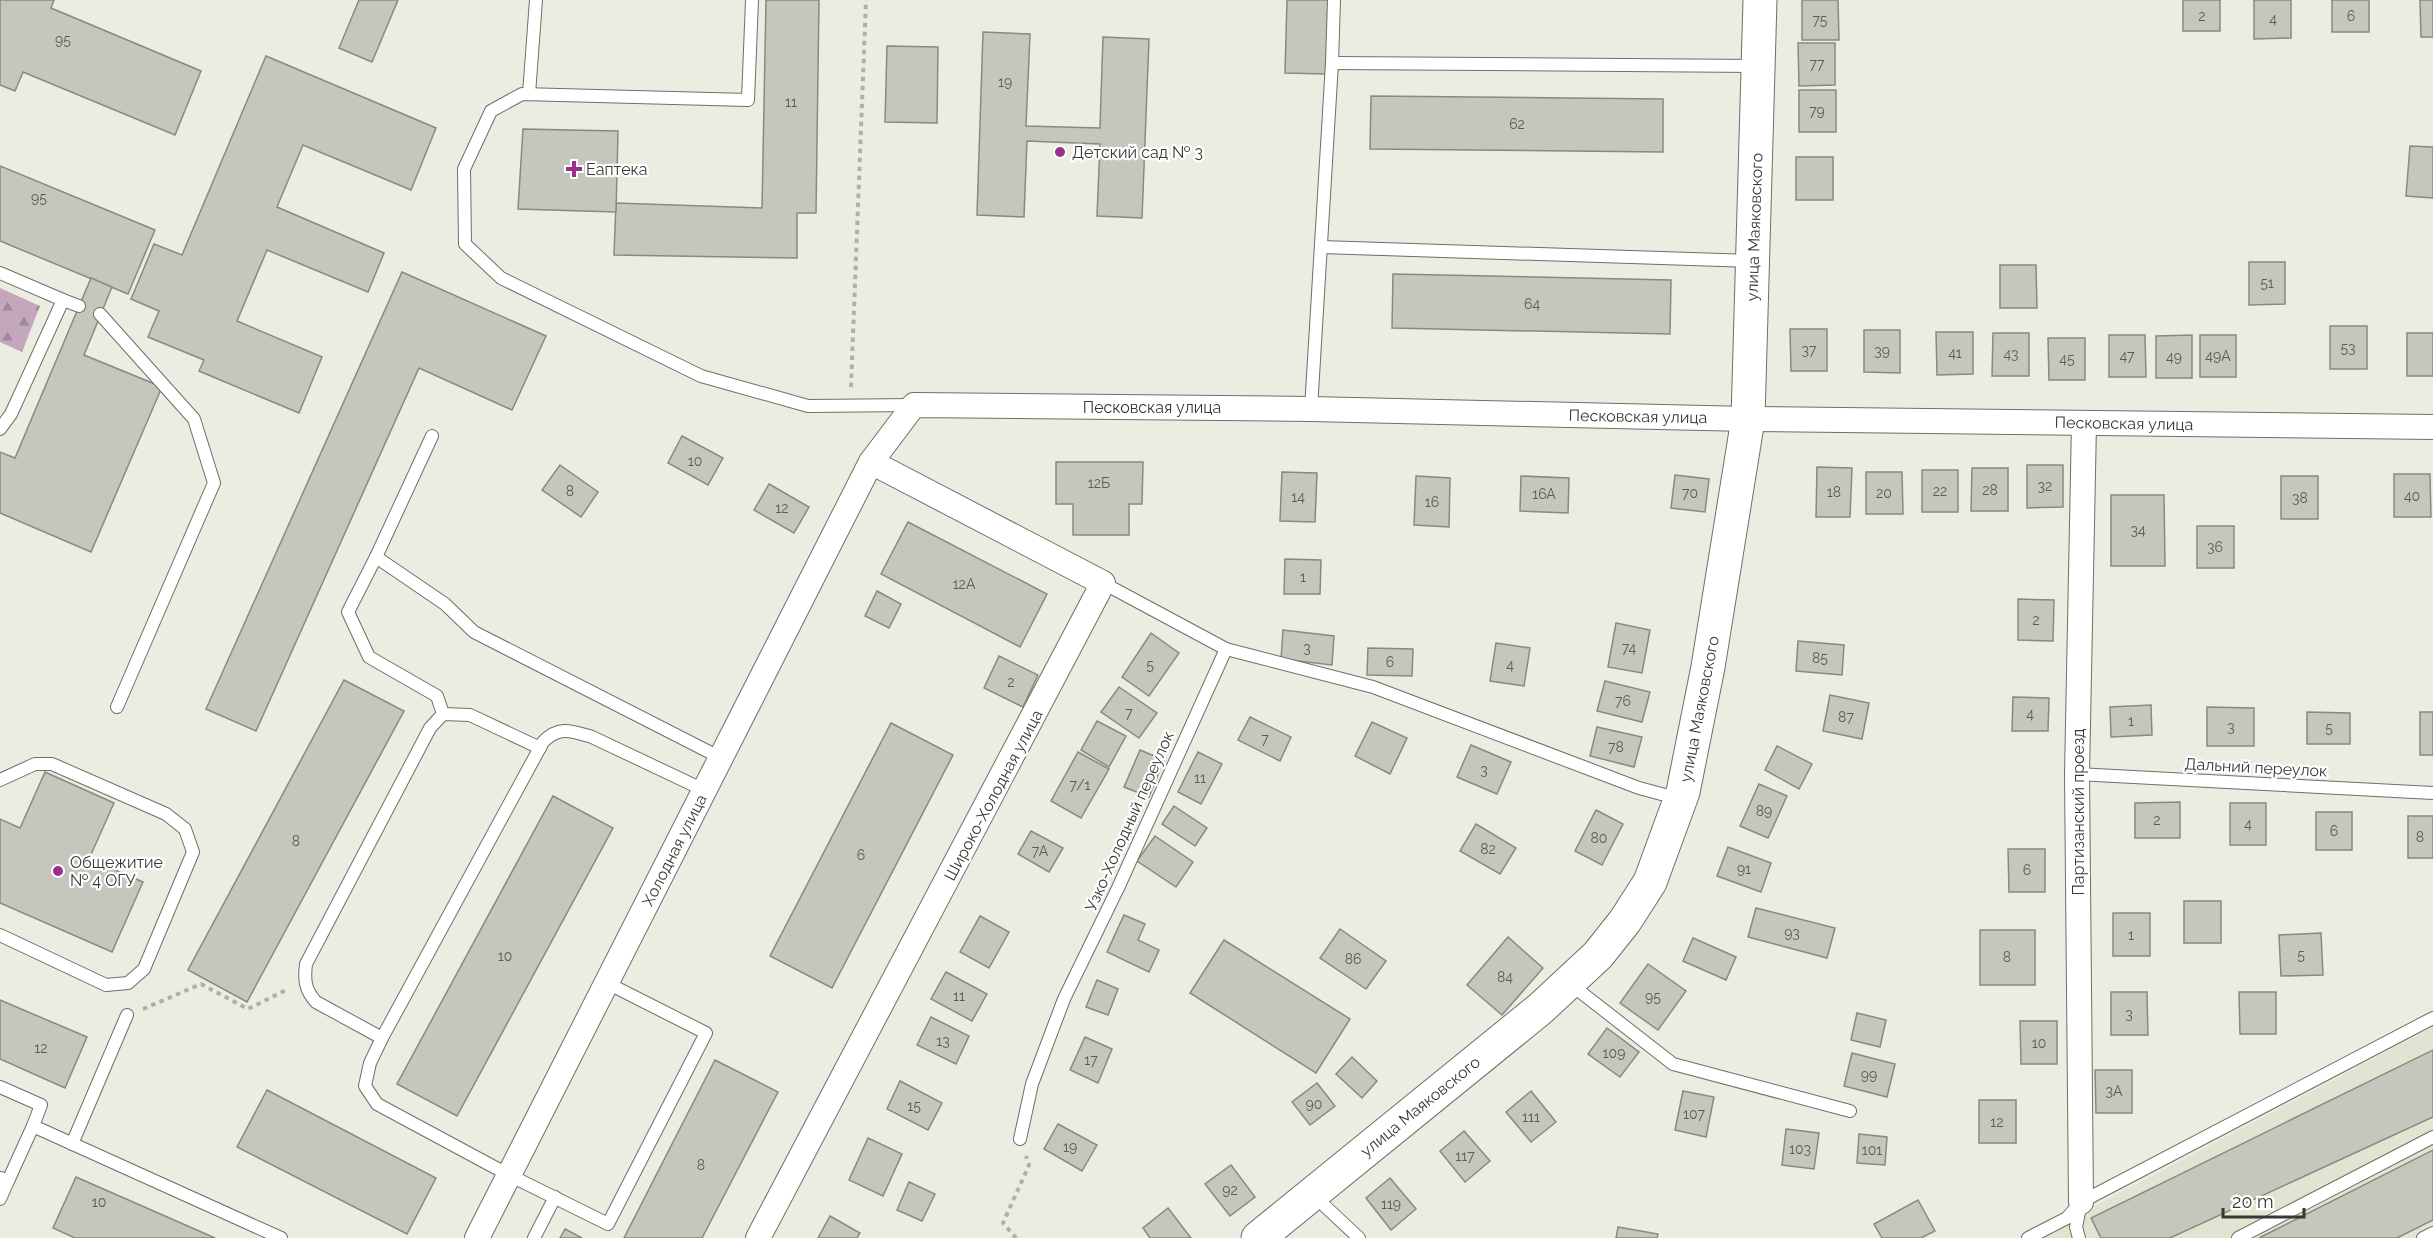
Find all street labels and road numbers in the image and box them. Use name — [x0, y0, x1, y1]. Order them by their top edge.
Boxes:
street label: улица Маяковского — [1742, 152, 1767, 302]
street label: Песковская улица — [1083, 398, 1221, 417]
street label: Песковская улица — [1569, 406, 1707, 427]
street label: Песковская улица — [2055, 413, 2193, 434]
street label: улица Маяковского — [1676, 634, 1723, 784]
street label: Широко-Холодная улица — [940, 707, 1047, 884]
street label: Узко-Холодный переулок — [1081, 728, 1178, 914]
street label: Партизанский проезд — [2069, 728, 2088, 896]
street label: Дальний переулок — [2184, 754, 2328, 781]
street label: Холодная улица — [638, 791, 711, 909]
street label: улица Маяковского — [1357, 1052, 1484, 1160]

